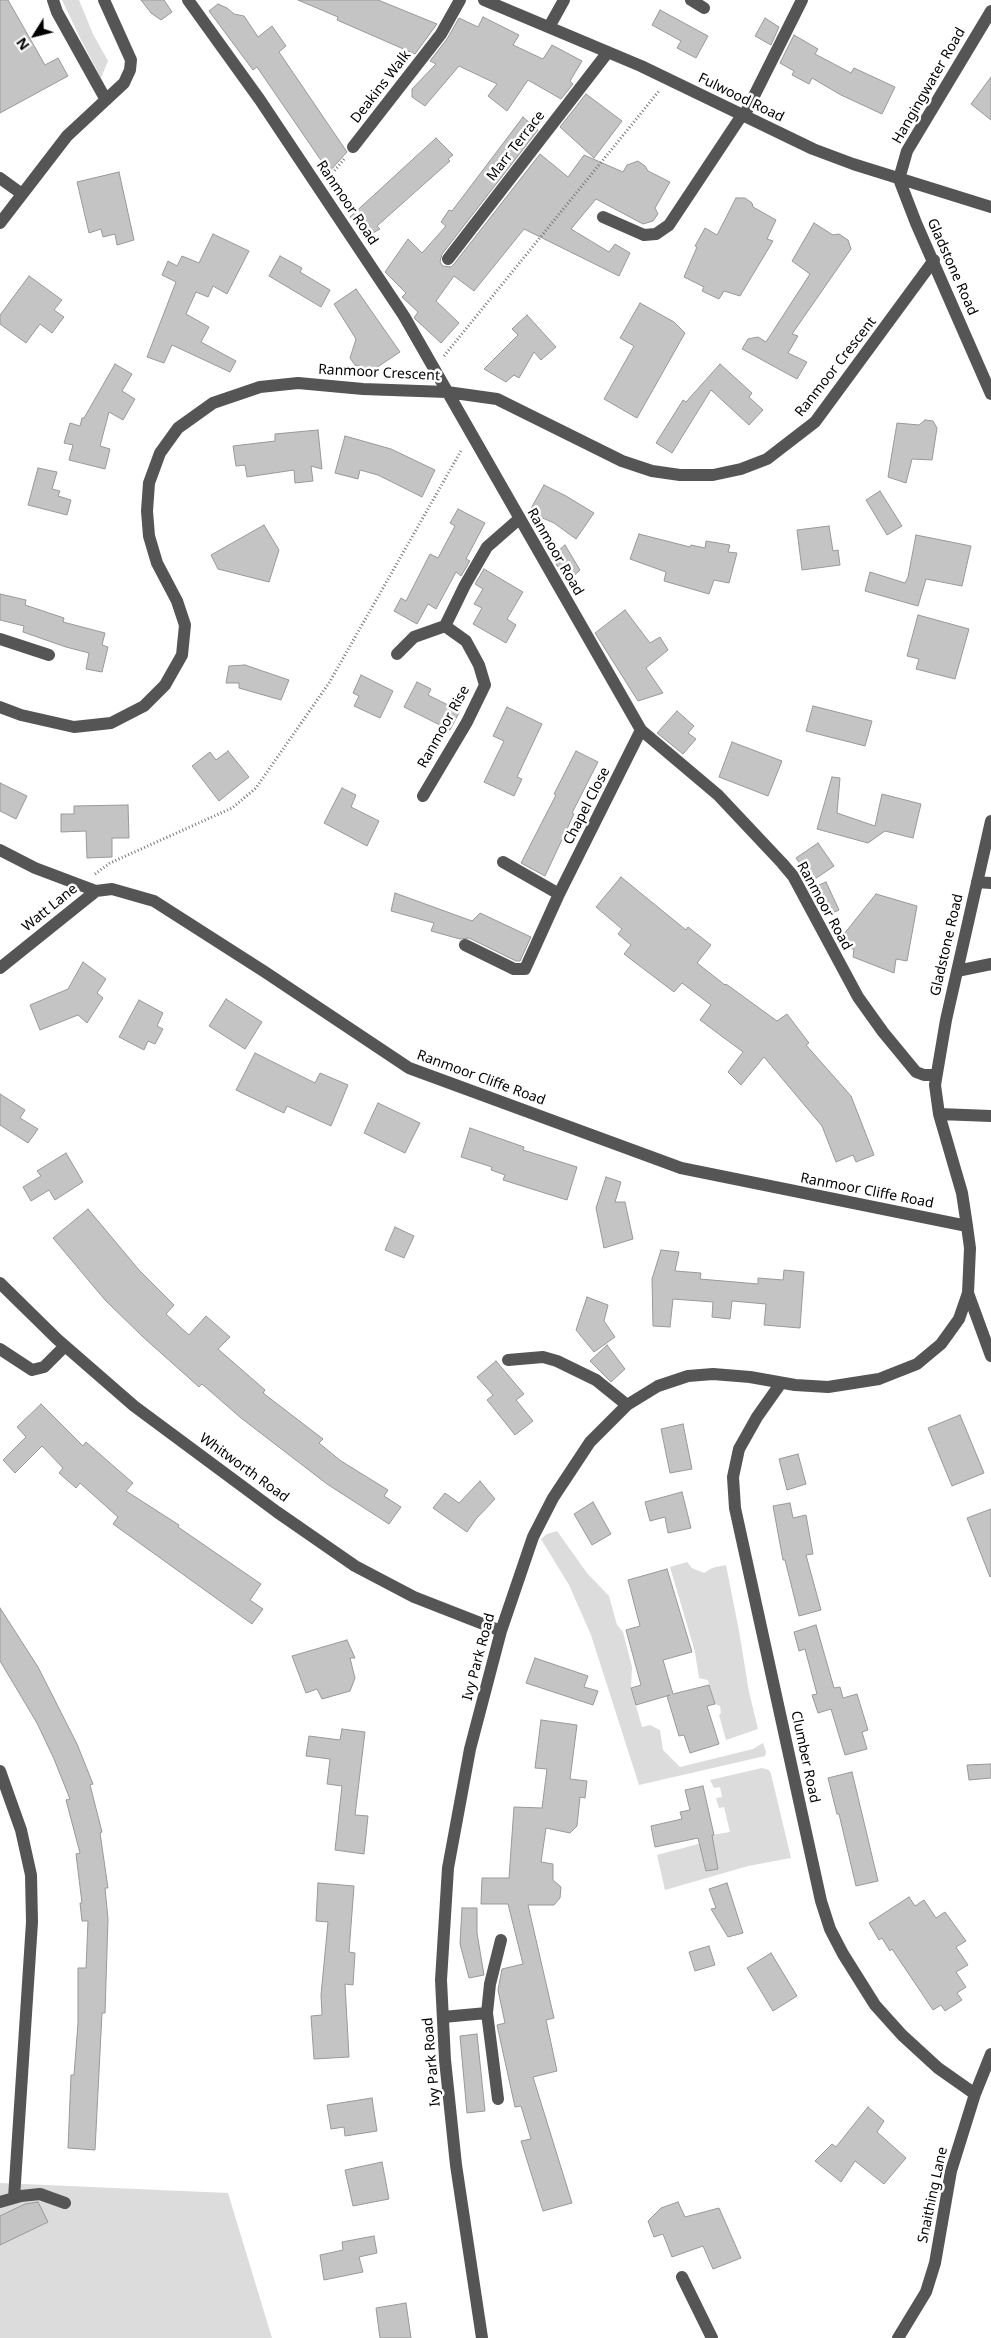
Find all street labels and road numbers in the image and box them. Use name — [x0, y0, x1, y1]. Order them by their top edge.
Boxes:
street label: Hangingwater Road — [889, 25, 969, 147]
street label: Deakins Walk — [347, 47, 415, 127]
street label: Fulwood Road — [695, 70, 787, 126]
street label: Marr Terrace — [483, 108, 549, 184]
street label: Ranmoor Road — [313, 158, 381, 248]
street label: Gladstone Road — [923, 216, 981, 318]
street label: Ranmoor Crescent — [792, 314, 880, 420]
street label: Ranmoor Crescent — [318, 361, 440, 385]
street label: Ranmoor Road — [523, 505, 587, 599]
street label: Ranmoor Rise — [414, 683, 474, 771]
street label: Chapel Close — [560, 764, 614, 848]
street label: Ranmoor Road — [793, 859, 855, 953]
street label: Watt Lane — [19, 881, 81, 935]
street label: Gladstone Road — [927, 892, 967, 998]
street label: Ranmoor Cliffe Road — [414, 1047, 548, 1109]
street label: Ranmoor Cliffe Road — [799, 1170, 935, 1212]
street label: Whitworth Road — [196, 1430, 292, 1506]
street label: Ivy Park Road — [459, 1612, 499, 1702]
street label: Clumber Road — [787, 1709, 823, 1805]
street label: Ivy Park Road — [420, 2017, 444, 2107]
street label: Snaithing Lane — [915, 2145, 951, 2245]

